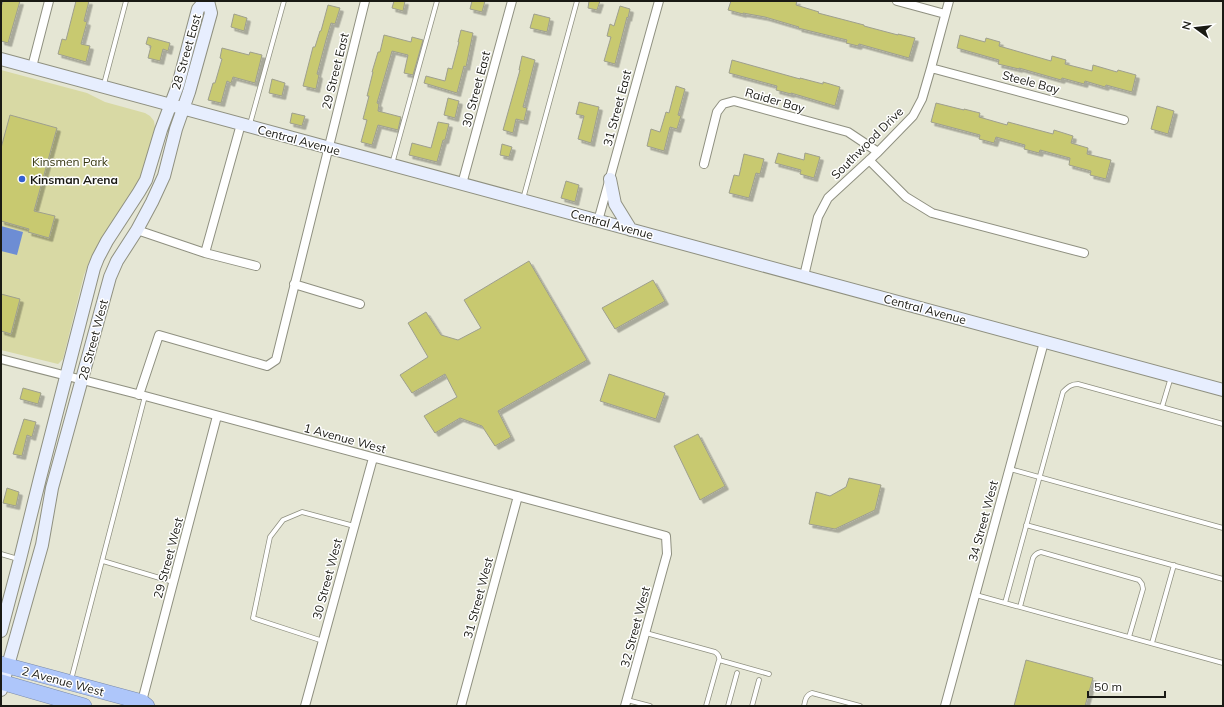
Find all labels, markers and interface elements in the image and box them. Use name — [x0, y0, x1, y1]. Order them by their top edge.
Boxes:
north arrow — [1176, 8, 1216, 48]
street label: 28 Street East — [168, 12, 204, 92]
text: N — [1179, 20, 1194, 31]
street label: 29 Street East — [318, 31, 352, 111]
street label: 30 Street East — [459, 49, 493, 129]
street label: Steele Bay — [1001, 67, 1062, 97]
street label: 31 Street East — [600, 68, 634, 148]
street label: Raider Bay — [744, 84, 807, 116]
street label: Southwood Drive — [828, 104, 906, 182]
street label: Central Avenue — [256, 122, 342, 158]
park label: Kinsmen Park — [32, 154, 109, 169]
place label: Kinsman Arena — [30, 172, 118, 187]
marker: Kinsman Arena — [17, 174, 27, 184]
street label: Central Avenue — [569, 206, 655, 242]
street label: Central Avenue — [882, 291, 968, 327]
street label: 28 Street West — [75, 298, 111, 382]
street label: 1 Avenue West — [302, 420, 388, 456]
street label: 34 Street West — [965, 479, 1001, 563]
street label: 29 Street West — [150, 516, 186, 600]
street label: 30 Street West — [309, 537, 345, 621]
street label: 31 Street West — [460, 556, 496, 640]
street label: 32 Street West — [617, 585, 653, 669]
street label: 2 Avenue West — [20, 663, 106, 699]
scale bar — [1088, 673, 1165, 699]
text: 50 m — [1094, 679, 1122, 694]

